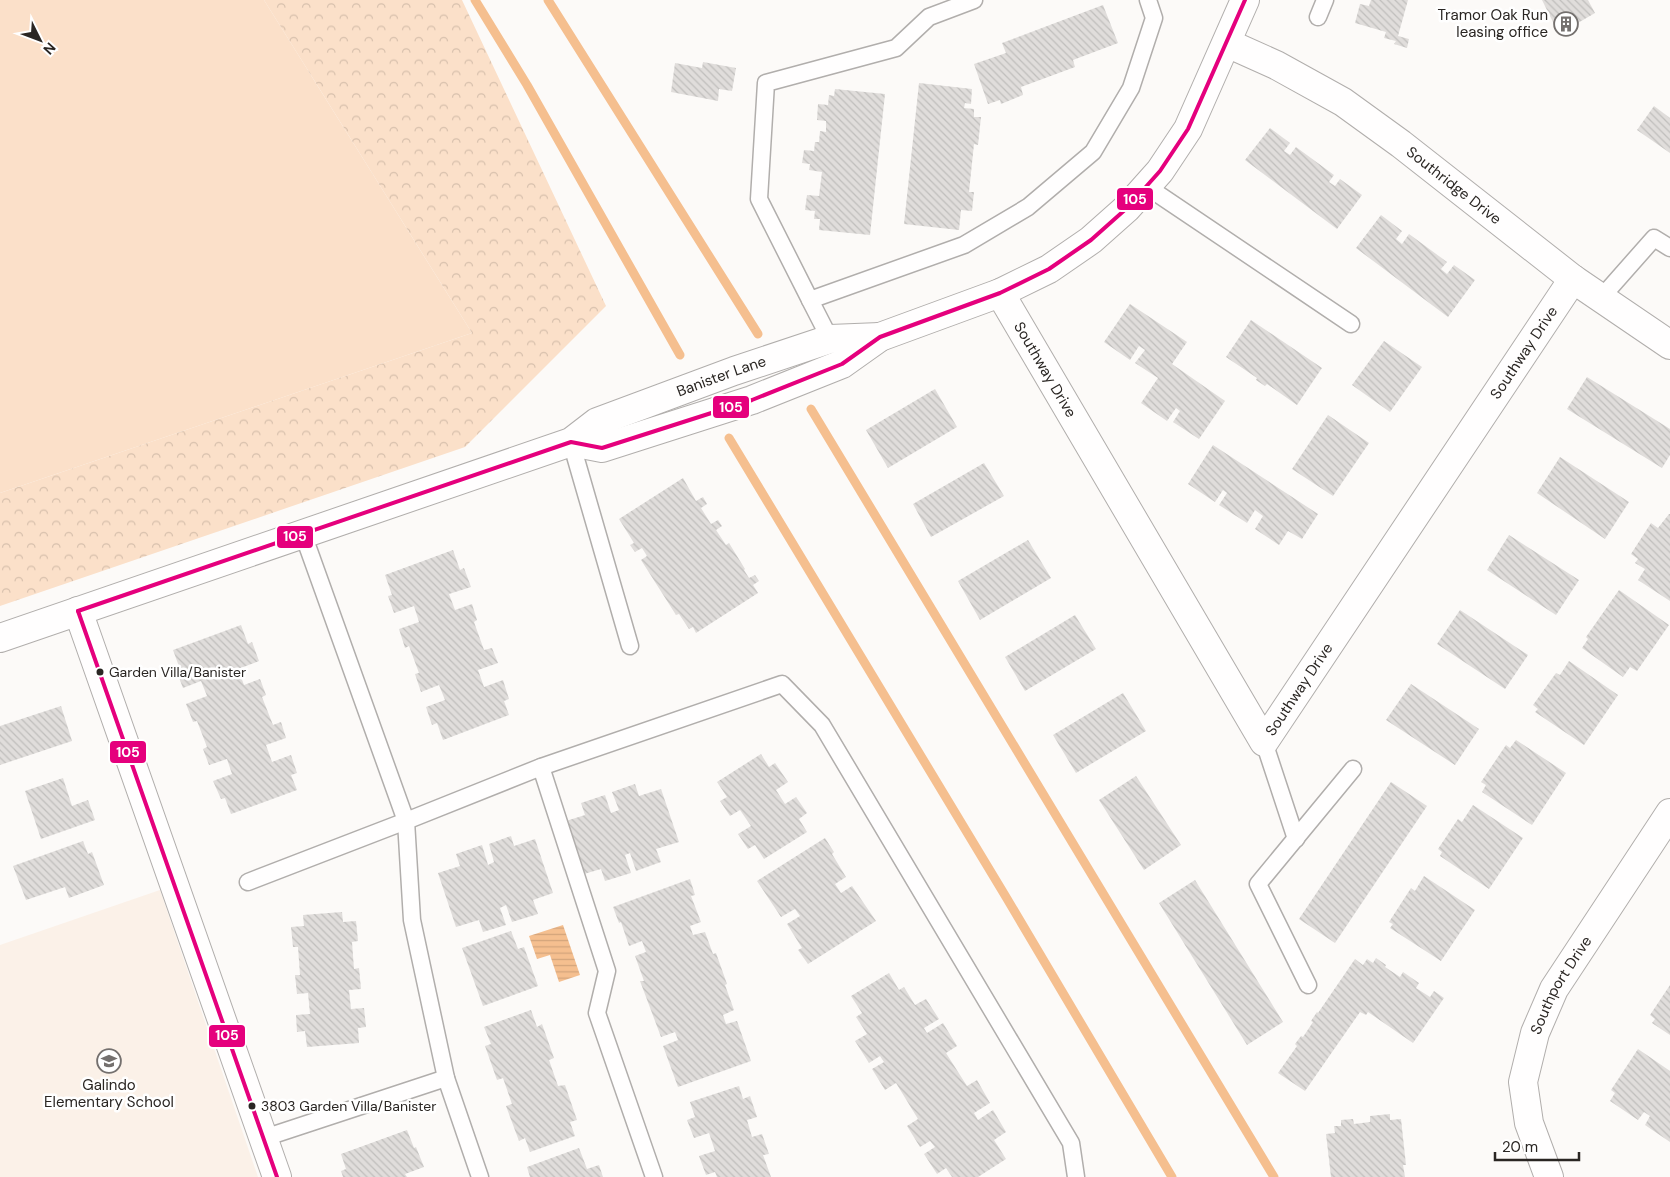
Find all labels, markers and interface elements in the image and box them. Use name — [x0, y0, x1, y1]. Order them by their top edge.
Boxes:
place label: Tramor Oak Run leasing office — [1437, 5, 1548, 42]
building icon: Tramor Oak Run leasing office — [1553, 11, 1579, 37]
north arrow — [15, 15, 65, 65]
text: N — [40, 39, 60, 59]
street label: Southridge Drive — [1402, 142, 1505, 229]
line badge: 105 — [1116, 187, 1154, 211]
text: 105 — [1123, 190, 1147, 208]
street label: Southway Drive — [1486, 302, 1562, 403]
street label: Southway Drive — [1009, 318, 1081, 421]
street label: Banister Lane — [674, 351, 769, 401]
line badge: 105 — [712, 395, 750, 419]
text: 105 — [719, 398, 743, 416]
line badge: 105 — [276, 525, 314, 549]
text: 105 — [283, 527, 307, 545]
street label: Southway Drive — [1261, 639, 1337, 740]
place label: Garden Villa/Banister — [109, 663, 246, 681]
marker: Garden Villa/Banister — [95, 667, 105, 677]
line badge: 105 — [109, 740, 147, 764]
text: 105 — [116, 743, 140, 761]
street label: Southport Drive — [1526, 932, 1596, 1037]
line badge: 105 — [208, 1024, 246, 1048]
text: 105 — [215, 1026, 239, 1044]
school or university icon: Galindo Elementary School — [96, 1048, 122, 1074]
place label: Galindo Elementary School — [44, 1075, 174, 1112]
place label: 3803 Garden Villa/Banister — [261, 1097, 436, 1115]
marker: 3803 Garden Villa/Banister — [247, 1101, 257, 1111]
scale bar — [1495, 1130, 1579, 1162]
text: 20 m — [1502, 1137, 1538, 1157]

